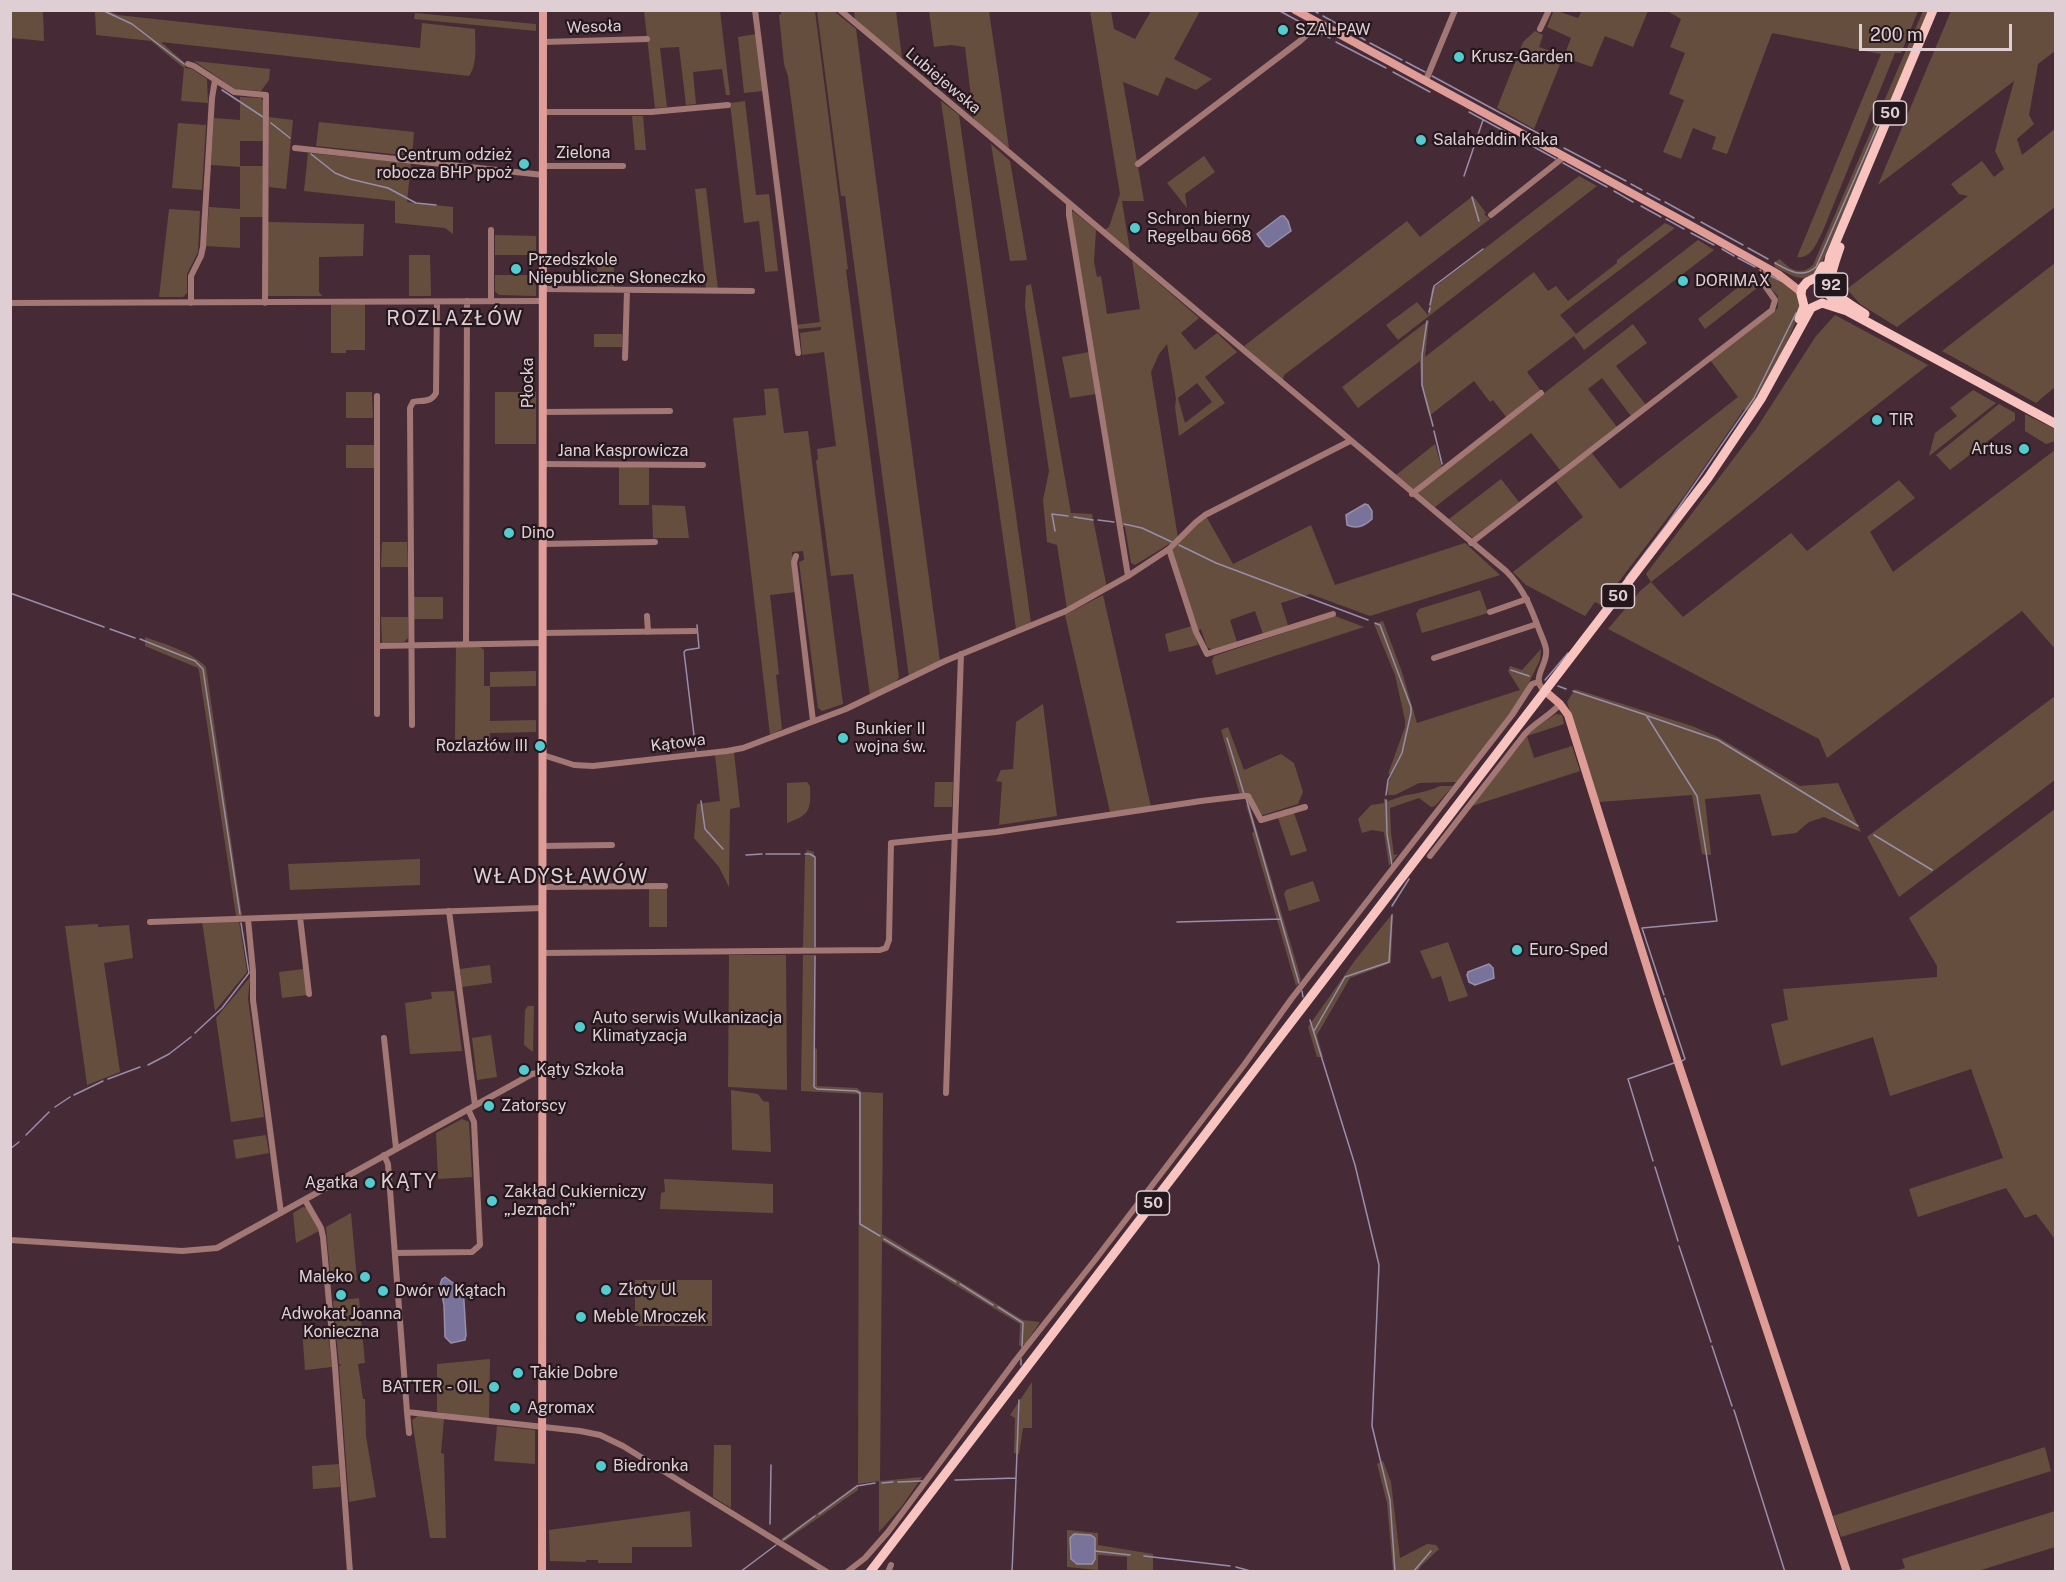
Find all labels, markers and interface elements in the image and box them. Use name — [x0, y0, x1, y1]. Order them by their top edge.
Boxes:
scale bar — [1862, 12, 2015, 50]
street label: Wesoła — [566, 16, 622, 38]
place label: SZALPAW — [1295, 20, 1371, 40]
marker: SZALPAW — [1276, 23, 1290, 37]
text: 200 m — [1870, 24, 1923, 45]
street label: Lubiejewska — [901, 44, 985, 118]
place label: Krusz-Garden — [1471, 47, 1573, 67]
marker: Krusz-Garden — [1452, 50, 1466, 64]
road number: 50 — [1874, 101, 1906, 125]
place label: Salaheddin Kaka — [1433, 130, 1558, 150]
marker: Salaheddin Kaka — [1414, 133, 1428, 147]
street label: Zielona — [556, 143, 610, 163]
place label: Centrum odzież robocza BHP ppoż — [376, 145, 512, 183]
marker: Centrum odzież robocza BHP ppoż — [517, 157, 531, 171]
place label: Schron bierny Regelbau 668 — [1147, 209, 1252, 247]
marker: Schron bierny Regelbau 668 — [1128, 221, 1142, 235]
place label: Przedszkole Niepubliczne Słoneczko — [528, 250, 706, 288]
marker: Przedszkole Niepubliczne Słoneczko — [509, 262, 523, 276]
place label: DORIMAX — [1695, 271, 1770, 291]
road number: 92 — [1814, 273, 1848, 297]
marker: DORIMAX — [1676, 274, 1690, 288]
district label: ROZLAZŁÓW — [386, 307, 524, 331]
street label: Płocka — [518, 358, 538, 408]
place label: TIR — [1889, 410, 1914, 430]
marker: TIR — [1870, 413, 1884, 427]
place label: Artus — [1971, 439, 2012, 459]
street label: Jana Kasprowicza — [558, 441, 688, 461]
marker: Artus — [2017, 442, 2031, 456]
place label: Dino — [521, 523, 554, 543]
marker: Dino — [502, 526, 516, 540]
road number: 50 — [1602, 584, 1634, 608]
place label: Bunkier II wojna św. — [855, 719, 926, 757]
street label: Kątowa — [649, 730, 707, 756]
marker: Bunkier II wojna św. — [836, 731, 850, 745]
place label: Rozlazłów III — [435, 736, 528, 756]
marker: Rozlazłów III — [533, 739, 547, 753]
district label: WŁADYSŁAWÓW — [473, 865, 649, 889]
place label: Euro-Sped — [1529, 940, 1608, 960]
marker: Euro-Sped — [1510, 943, 1524, 957]
place label: Auto serwis Wulkanizacja Klimatyzacja — [592, 1008, 782, 1046]
marker: Auto serwis Wulkanizacja Klimatyzacja — [573, 1020, 587, 1034]
place label: Kąty Szkoła — [536, 1060, 624, 1080]
marker: Kąty Szkoła — [517, 1063, 531, 1077]
place label: Zatorscy — [501, 1096, 566, 1116]
marker: Zatorscy — [482, 1099, 496, 1113]
district label: KĄTY — [380, 1170, 438, 1194]
place label: Agatka — [305, 1173, 358, 1193]
marker: Agatka — [363, 1176, 377, 1190]
place label: Zakład Cukierniczy „Jeznach” — [504, 1182, 646, 1220]
road number: 50 — [1136, 1191, 1170, 1215]
marker: Zakład Cukierniczy „Jeznach” — [485, 1194, 499, 1208]
place label: Maleko — [299, 1267, 353, 1287]
marker: Maleko — [358, 1270, 372, 1284]
place label: Złoty Ul — [618, 1280, 677, 1300]
place label: Dwór w Kątach — [395, 1281, 506, 1301]
marker: Złoty Ul — [599, 1283, 613, 1297]
marker: Dwór w Kątach — [376, 1284, 390, 1298]
marker: Adwokat Joanna Konieczna — [334, 1288, 348, 1302]
place label: Adwokat Joanna Konieczna — [281, 1304, 401, 1342]
place label: Meble Mroczek — [593, 1307, 707, 1327]
marker: Meble Mroczek — [574, 1310, 588, 1324]
place label: Takie Dobre — [530, 1363, 618, 1383]
marker: Takie Dobre — [511, 1366, 525, 1380]
place label: BATTER - OIL — [382, 1377, 482, 1397]
marker: BATTER - OIL — [487, 1380, 501, 1394]
place label: Agromax — [527, 1398, 595, 1418]
marker: Agromax — [508, 1401, 522, 1415]
place label: Biedronka — [613, 1456, 688, 1476]
marker: Biedronka — [594, 1459, 608, 1473]

